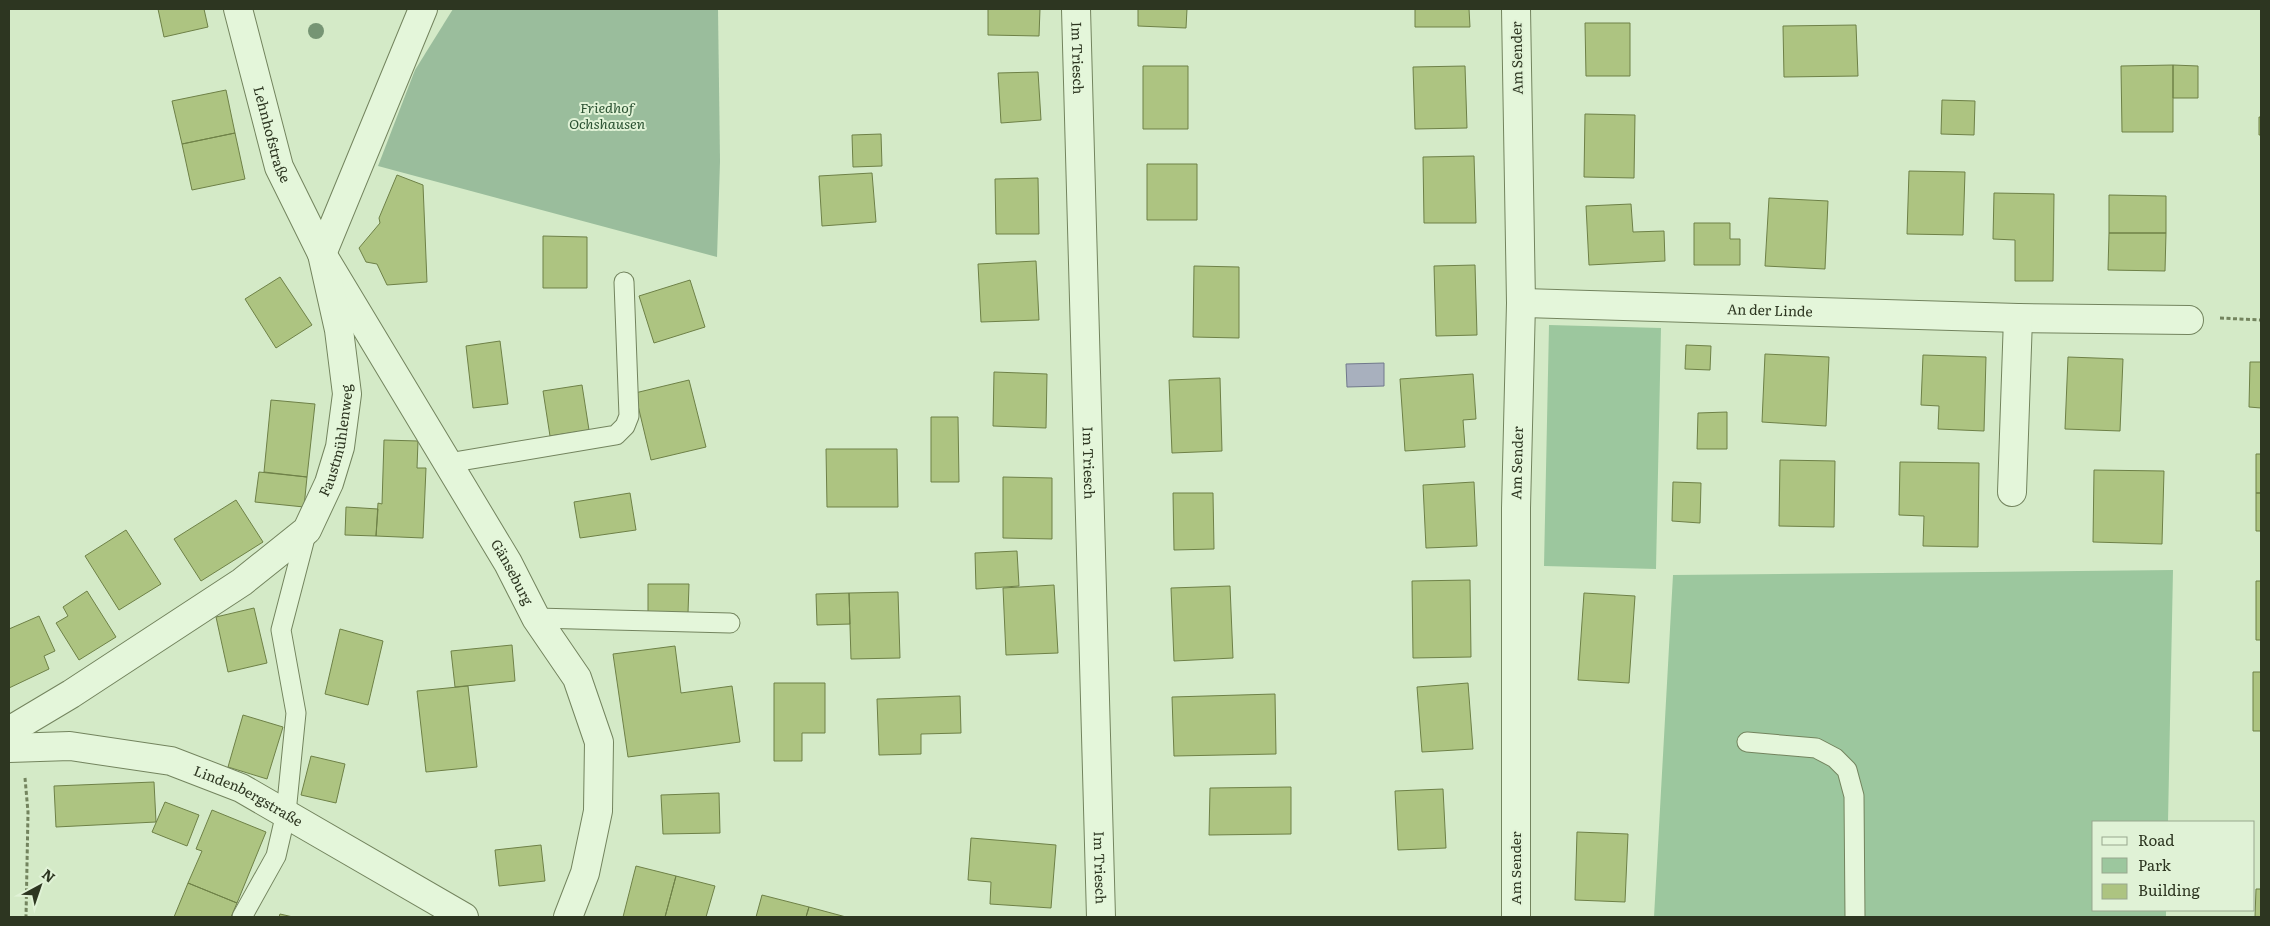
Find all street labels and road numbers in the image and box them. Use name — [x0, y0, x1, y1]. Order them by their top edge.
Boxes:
street label: Im Triesch — [1067, 21, 1089, 95]
street label: Am Sender — [1505, 21, 1527, 95]
street label: Lehnhofstraße — [249, 84, 296, 186]
street label: An der Linde — [1727, 298, 1813, 321]
street label: Faustmühlenweg — [313, 383, 356, 500]
street label: Im Triesch — [1078, 426, 1100, 500]
street label: Am Sender — [1505, 426, 1527, 500]
street label: Gänseburg — [487, 535, 539, 608]
street label: Lindenbergstraße — [191, 760, 307, 831]
street label: Im Triesch — [1090, 831, 1112, 904]
street label: Am Sender — [1505, 831, 1525, 905]

